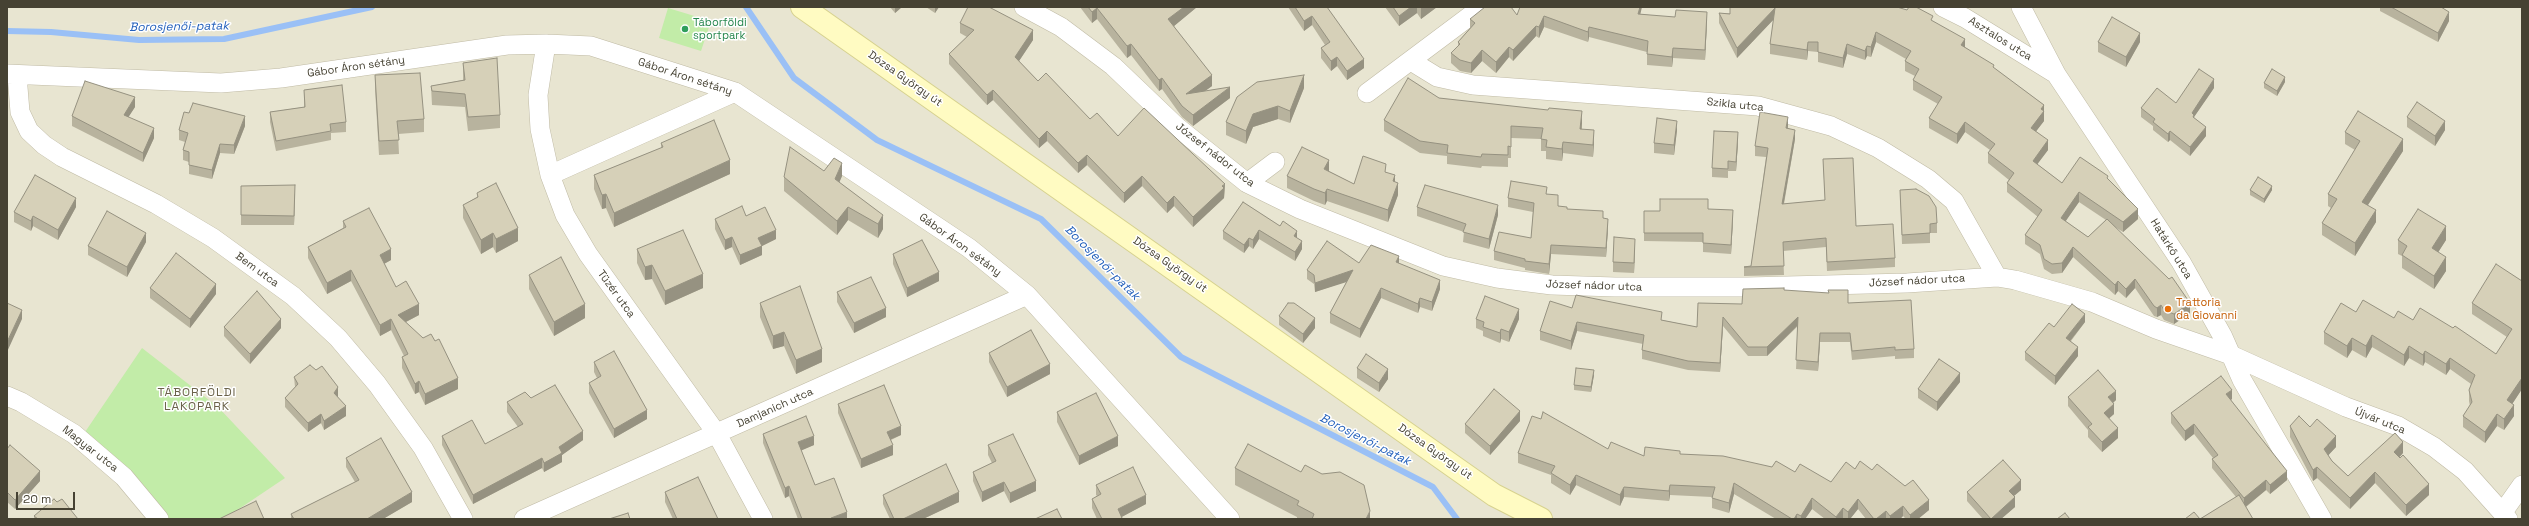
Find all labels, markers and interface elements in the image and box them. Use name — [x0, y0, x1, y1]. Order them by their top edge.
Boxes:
street label: Asztalos utca — [1966, 14, 2034, 64]
place label: Táborföldi sportpark — [693, 16, 747, 42]
water label: Borosjenői-patak — [129, 19, 229, 35]
marker: Táborföldi sportpark — [680, 24, 690, 34]
street label: Dózsa György út — [865, 48, 945, 110]
street label: Gábor Áron sétány — [306, 54, 406, 80]
street label: Gábor Áron sétány — [636, 56, 734, 98]
street label: Szikla utca — [1706, 95, 1764, 115]
street label: József nádor utca — [1173, 120, 1257, 190]
street label: Gábor Áron sétány — [916, 211, 1004, 279]
street label: Határkő utca — [2147, 216, 2195, 282]
water label: Borosjenői-patak — [1062, 223, 1142, 303]
street label: Dózsa György út — [1130, 234, 1210, 296]
street label: Bem utca — [233, 250, 281, 290]
street label: Tüzér utca — [594, 268, 638, 320]
street label: József nádor utca — [1868, 272, 1966, 290]
street label: József nádor utca — [1545, 278, 1643, 294]
place label: Trattoria da Giovanni — [2176, 296, 2237, 322]
marker: Trattoria da Giovanni — [2163, 304, 2173, 314]
street label: Damjanich utca — [735, 385, 815, 431]
district label: TÁBORFÖLDI LAKÓPARK — [157, 386, 237, 414]
street label: Újvár utca — [2353, 405, 2407, 437]
water label: Borosjenői-patak — [1317, 411, 1413, 469]
street label: Dózsa György út — [1395, 421, 1475, 483]
street label: Magyar utca — [59, 423, 121, 475]
scale bar — [18, 484, 77, 510]
text: 20 m — [23, 491, 51, 507]

